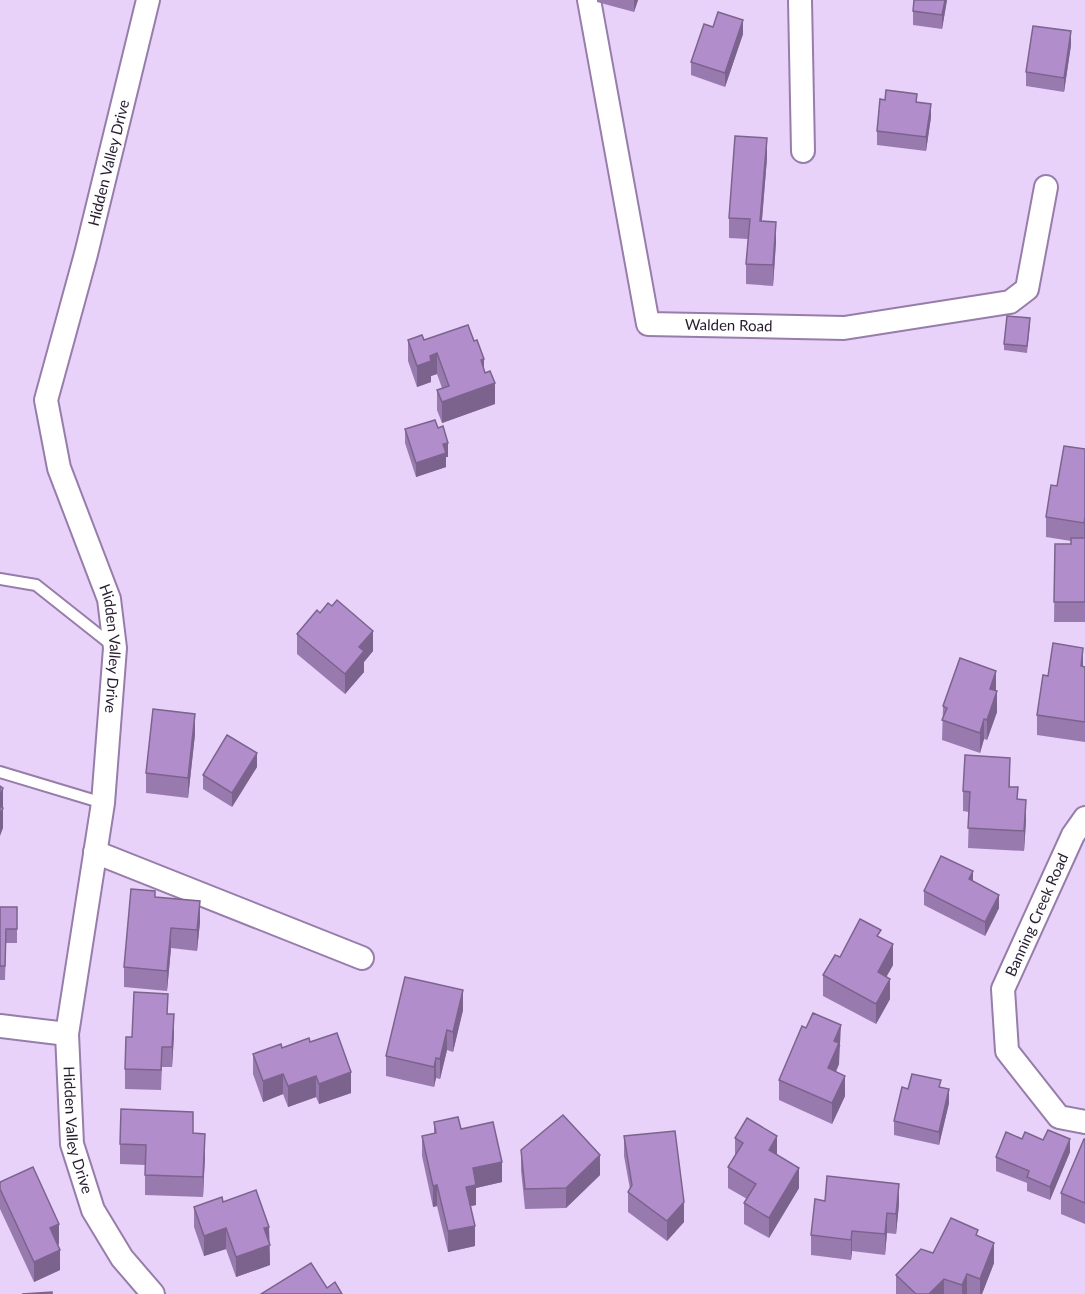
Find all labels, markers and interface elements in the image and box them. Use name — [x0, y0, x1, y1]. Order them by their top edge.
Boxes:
street label: Hidden Valley Drive — [84, 98, 132, 228]
street label: Walden Road — [685, 315, 773, 335]
street label: Hidden Valley Drive — [96, 581, 125, 714]
street label: Banning Creek Road — [1001, 850, 1071, 979]
street label: Hidden Valley Drive — [60, 1066, 97, 1196]

